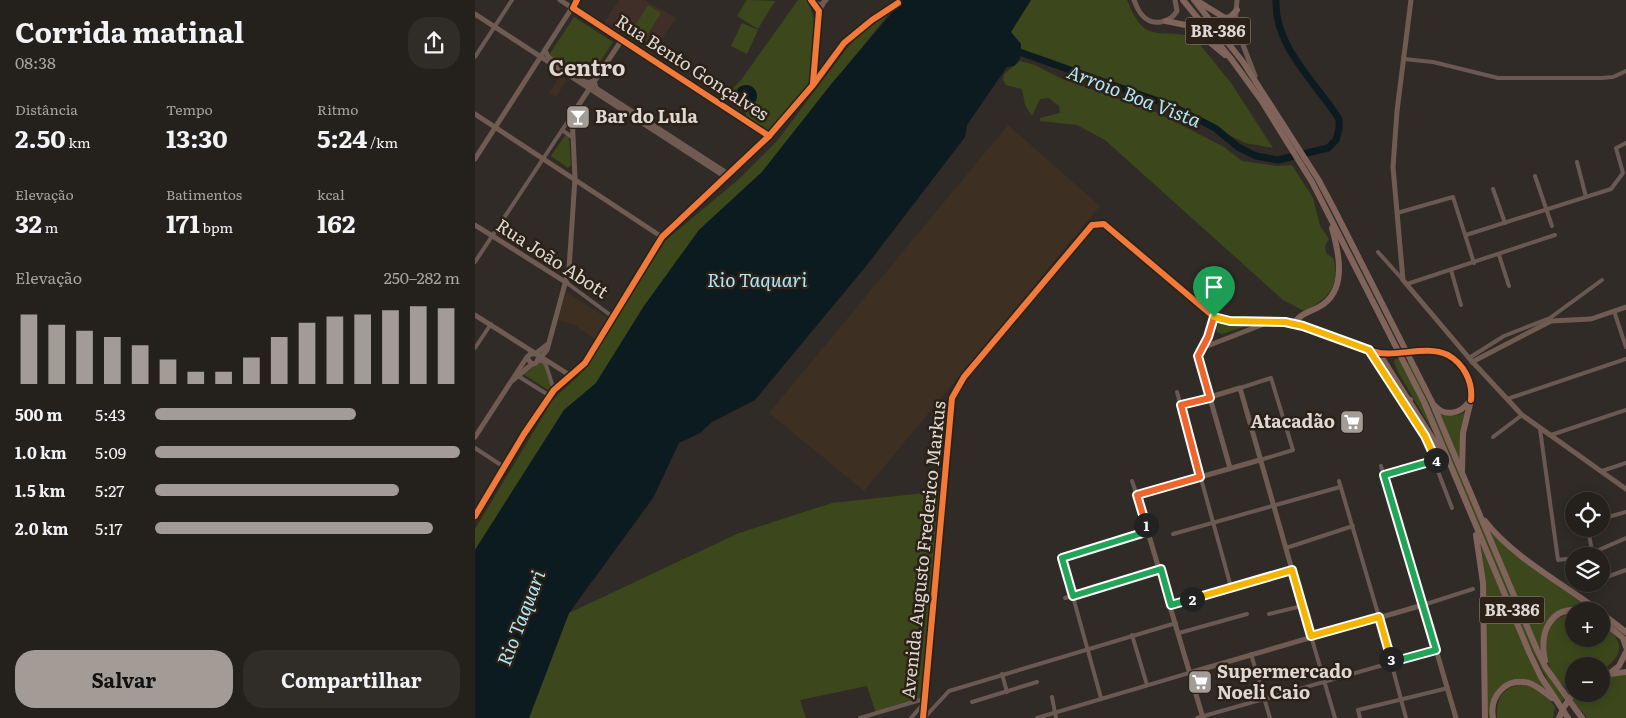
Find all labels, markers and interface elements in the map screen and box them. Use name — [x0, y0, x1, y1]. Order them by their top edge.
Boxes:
street label: Rua Bento Gonçalves — [611, 7, 775, 127]
text: Corrida matinal — [15, 10, 244, 52]
button: share — [408, 17, 460, 69]
road number: BR-386 — [1185, 18, 1251, 44]
text: 08:38 — [15, 50, 56, 74]
district label: Centro — [548, 50, 626, 83]
water label: Arroio Boa Vista — [1063, 57, 1205, 133]
text: Distância — [15, 99, 78, 119]
text: Tempo — [166, 99, 213, 119]
text: Ritmo — [317, 99, 358, 119]
place label: Bar do Lula — [595, 102, 699, 129]
bar icon: Bar do Lula — [565, 104, 591, 130]
text: 2.50 — [15, 119, 66, 156]
text: 13:30 — [166, 119, 228, 156]
text: 5:24 — [317, 119, 367, 156]
text: km — [66, 132, 91, 152]
text: /km — [367, 132, 398, 152]
text: Elevação — [15, 184, 74, 204]
text: Batimentos — [166, 184, 242, 204]
text: kcal — [317, 184, 345, 204]
text: 32 — [15, 204, 42, 241]
text: 171 — [166, 204, 200, 241]
text: 162 — [317, 204, 355, 241]
street label: Rua João Abott — [491, 211, 615, 305]
text: m — [42, 217, 58, 237]
text: bpm — [200, 217, 233, 237]
text: Elevação — [15, 265, 82, 289]
text: 250–282 m — [384, 265, 460, 289]
water label: Rio Taquari — [707, 265, 807, 293]
pin — [1193, 266, 1235, 317]
icon: arrive — [1200, 273, 1228, 301]
street label: Avenida Augusto Frederico Markus — [893, 399, 952, 700]
text: 500 m — [15, 402, 63, 426]
text: 5:43 — [95, 402, 126, 426]
place label: Atacadão — [1251, 407, 1335, 434]
supermarket icon: Atacadão — [1339, 409, 1365, 435]
text: 1.0 km — [15, 440, 67, 464]
text: 5:09 — [95, 440, 126, 464]
pin: 4 — [1423, 448, 1449, 472]
text: 4 — [1432, 450, 1441, 470]
text: 1.5 km — [15, 478, 65, 502]
text: 5:27 — [95, 478, 124, 502]
map controls — [1565, 492, 1610, 702]
button: locate — [1565, 492, 1610, 537]
pin: 1 — [1133, 512, 1159, 538]
text: 1 — [1144, 515, 1149, 535]
text: 2.0 km — [15, 516, 69, 540]
text: 5:17 — [95, 516, 123, 540]
button: layers — [1565, 547, 1610, 592]
water label: Rio Taquari — [489, 566, 551, 669]
pin: 2 — [1179, 586, 1205, 612]
text: 2 — [1189, 589, 1196, 609]
road number: BR-386 — [1479, 596, 1545, 624]
button: + — [1565, 602, 1610, 647]
pin: 3 — [1379, 646, 1403, 672]
text: 3 — [1388, 649, 1395, 669]
button: Salvar — [15, 650, 233, 708]
button: Compartilhar — [243, 650, 460, 708]
place label: Supermercado Noeli Caio — [1217, 657, 1352, 705]
button: − — [1565, 657, 1610, 702]
supermarket icon: Supermercado Noeli Caio — [1187, 669, 1213, 695]

